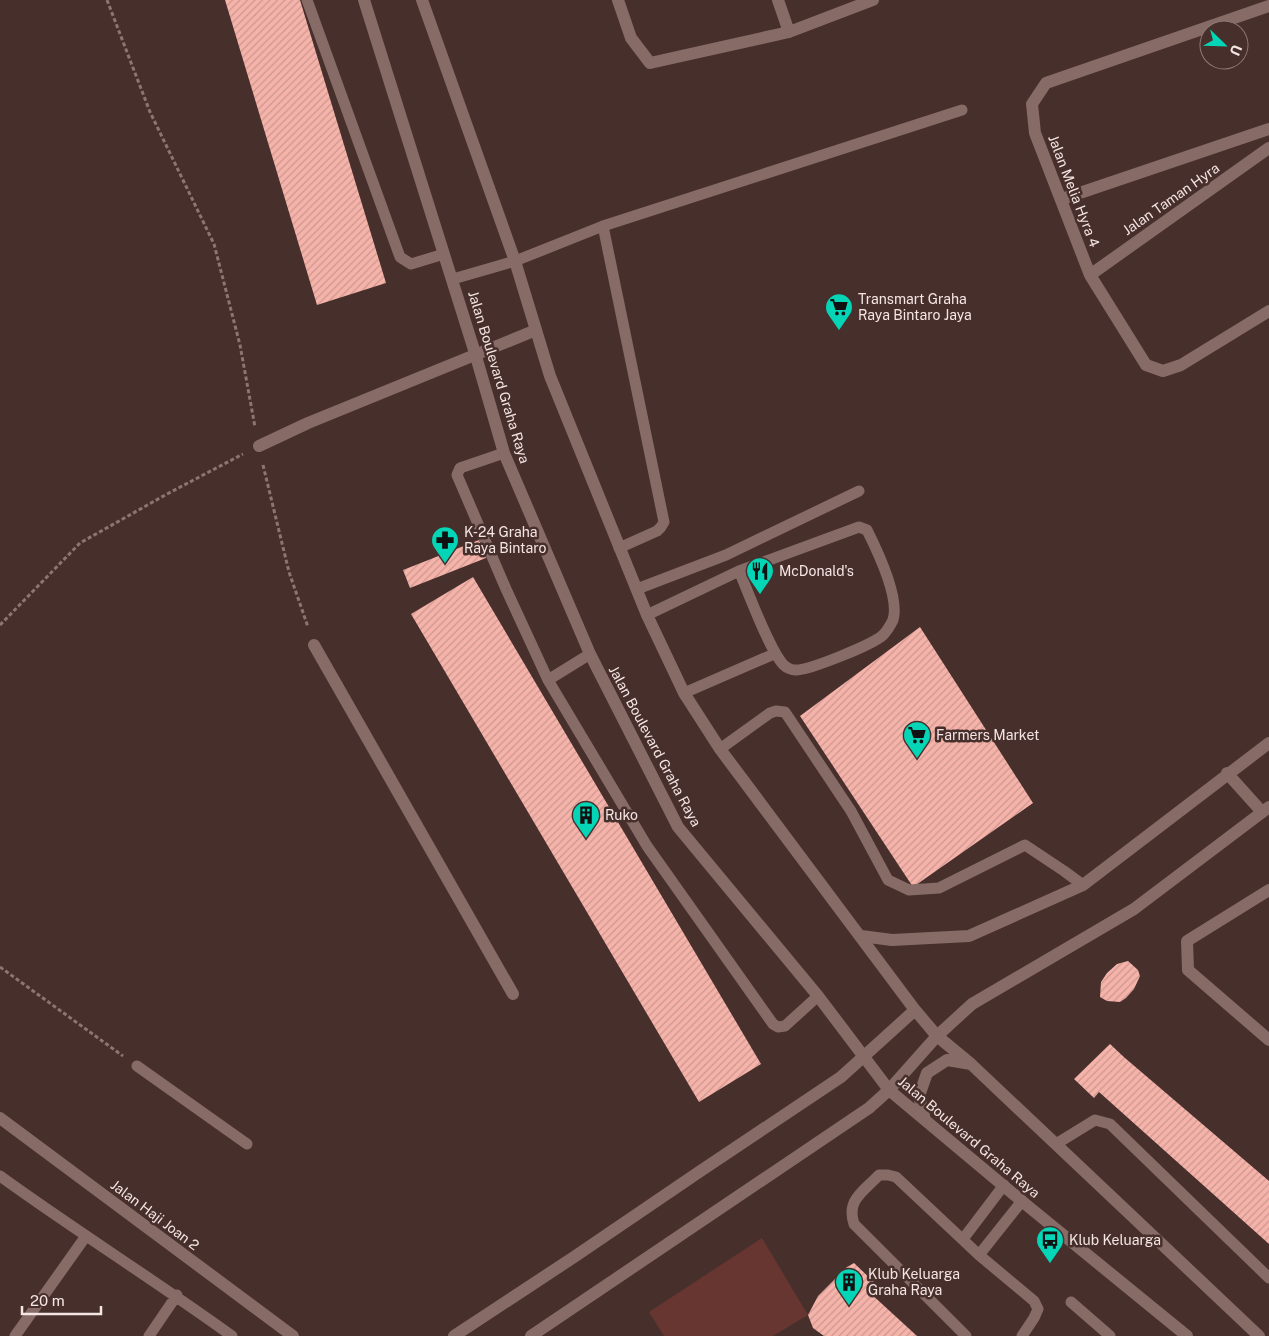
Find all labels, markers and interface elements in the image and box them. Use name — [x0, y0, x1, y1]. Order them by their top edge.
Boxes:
north arrow — [1199, 20, 1249, 70]
text: U — [1227, 42, 1245, 58]
street label: Jalan Melia Hyra 4 — [1045, 133, 1103, 250]
street label: Jalan Taman Hyra — [1120, 160, 1222, 238]
street label: Jalan Boulevard Graha Raya — [465, 289, 533, 465]
place label: Transmart Graha Raya Bintaro Jaya — [858, 291, 972, 323]
supermarket icon: Transmart Graha Raya Bintaro Jaya — [824, 292, 854, 331]
place label: K-24 Graha Raya Bintaro — [464, 524, 547, 556]
pharmacy icon: K-24 Graha Raya Bintaro — [430, 525, 460, 564]
restaurant icon: McDonald's — [745, 556, 775, 595]
place label: McDonald's — [779, 563, 854, 579]
street label: Jalan Boulevard Graha Raya — [606, 663, 704, 829]
supermarket icon: Farmers Market — [902, 720, 932, 759]
place label: Farmers Market — [936, 727, 1039, 743]
building icon: Ruko — [571, 800, 601, 839]
place label: Ruko — [605, 807, 638, 823]
street label: Jalan Boulevard Graha Raya — [895, 1073, 1043, 1201]
street label: Jalan Haji Joan 2 — [108, 1177, 202, 1253]
bus stop icon: Klub Keluarga — [1035, 1225, 1065, 1264]
place label: Klub Keluarga — [1069, 1232, 1161, 1248]
place label: Klub Keluarga Graha Raya — [868, 1266, 960, 1298]
building icon: Klub Keluarga Graha Raya — [834, 1267, 864, 1306]
scale bar — [22, 1284, 101, 1316]
text: 20 m — [30, 1292, 65, 1309]

